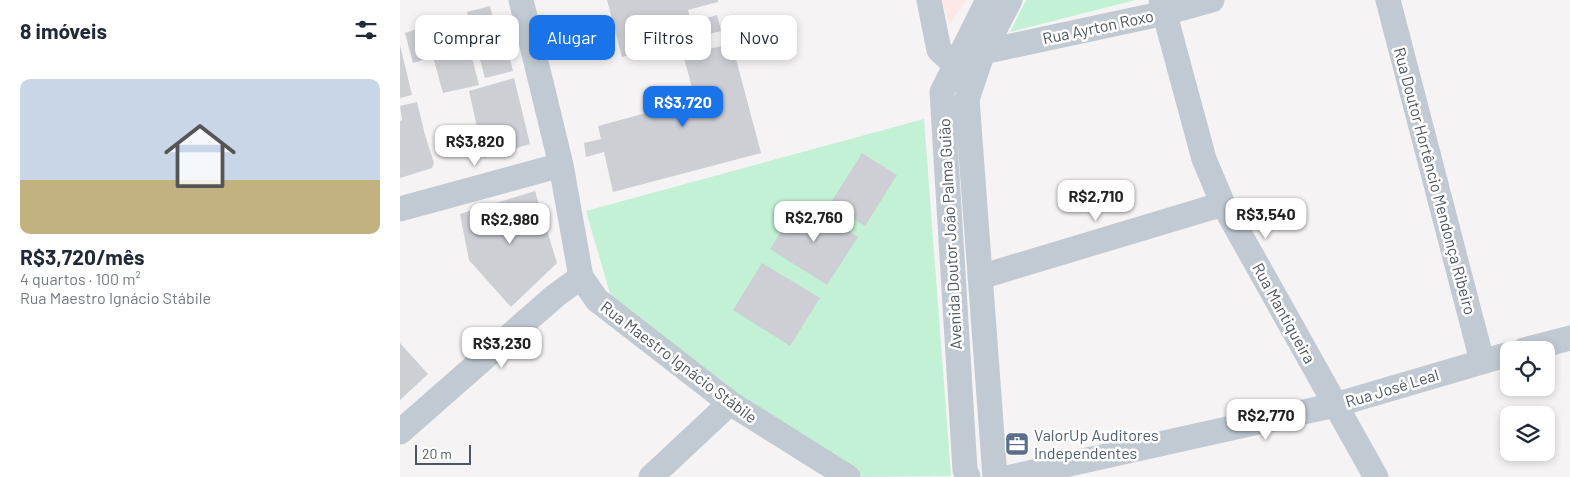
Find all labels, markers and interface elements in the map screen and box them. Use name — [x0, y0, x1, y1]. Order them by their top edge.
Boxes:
street label: Rua Ayrton Roxo — [1041, 5, 1155, 48]
chip: Comprar — [415, 15, 519, 60]
chip: Alugar — [529, 15, 615, 60]
chip: Filtros — [625, 15, 711, 60]
chip: Novo — [721, 15, 797, 60]
icon: filters — [352, 16, 380, 44]
text: 8 imóveis — [20, 18, 107, 43]
street label: Rua Doutor Hortêncio Mendonça Ribeiro — [1391, 45, 1480, 317]
pin: R$3,720 — [637, 86, 729, 128]
text: R$3,720 — [654, 92, 712, 111]
icon: home — [155, 111, 245, 201]
street label: Avenida Doutor João Palma Guião — [934, 118, 965, 350]
pin: R$3,820 — [429, 124, 521, 167]
text: R$3,820 — [446, 131, 504, 150]
pin: R$2,710 — [1050, 180, 1142, 222]
text: R$2,710 — [1068, 186, 1124, 205]
pin: R$3,540 — [1220, 198, 1312, 240]
pin: R$2,760 — [768, 200, 860, 243]
pin: R$2,980 — [464, 202, 556, 245]
text: R$3,540 — [1236, 204, 1296, 223]
text: R$2,760 — [785, 207, 843, 226]
text: R$2,980 — [481, 209, 539, 228]
text: R$3,720/mês — [20, 244, 145, 269]
street label: Rua Mantiqueira — [1249, 259, 1320, 366]
text: 4 quartos · 100 m² — [20, 269, 141, 288]
text: Rua Maestro Ignácio Stábile — [20, 288, 211, 307]
street label: Rua Maestro Ignácio Stábile — [597, 297, 761, 427]
pin: R$3,230 — [456, 326, 548, 369]
text: R$3,230 — [473, 333, 531, 352]
map controls — [1500, 341, 1555, 461]
button: locate — [1500, 341, 1555, 396]
street label: Rua José Leal — [1343, 364, 1441, 411]
pin: R$2,770 — [1220, 398, 1312, 441]
text: R$2,770 — [1237, 405, 1295, 424]
button: layers — [1500, 406, 1555, 461]
place label: ValorUp Auditores Independentes — [1034, 425, 1159, 462]
office icon: ValorUp Auditores Independentes — [1004, 431, 1030, 457]
scale bar — [415, 442, 471, 465]
text: 20 m — [422, 445, 452, 462]

